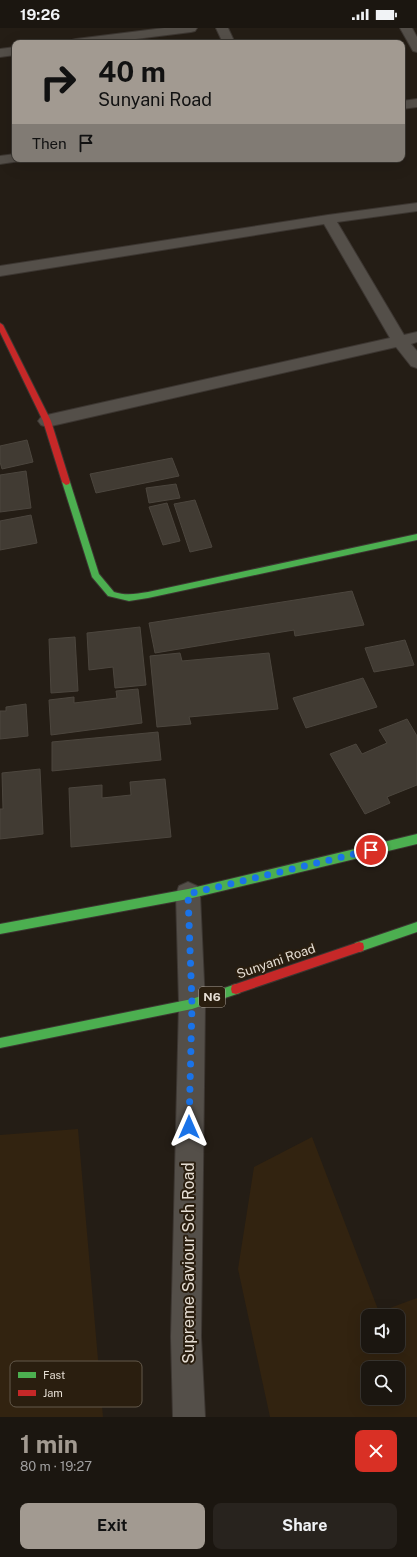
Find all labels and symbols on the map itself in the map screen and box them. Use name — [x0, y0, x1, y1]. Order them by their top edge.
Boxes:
pin — [354, 833, 388, 867]
street label: Sunyani Road — [235, 941, 317, 981]
road number: N6 — [199, 987, 225, 1007]
position arrow — [168, 1106, 210, 1148]
street label: Supreme Saviour Sch Road — [179, 1162, 198, 1364]
legend — [10, 1361, 142, 1407]
text: Fast — [43, 1369, 65, 1381]
text: Jam — [43, 1387, 63, 1399]

